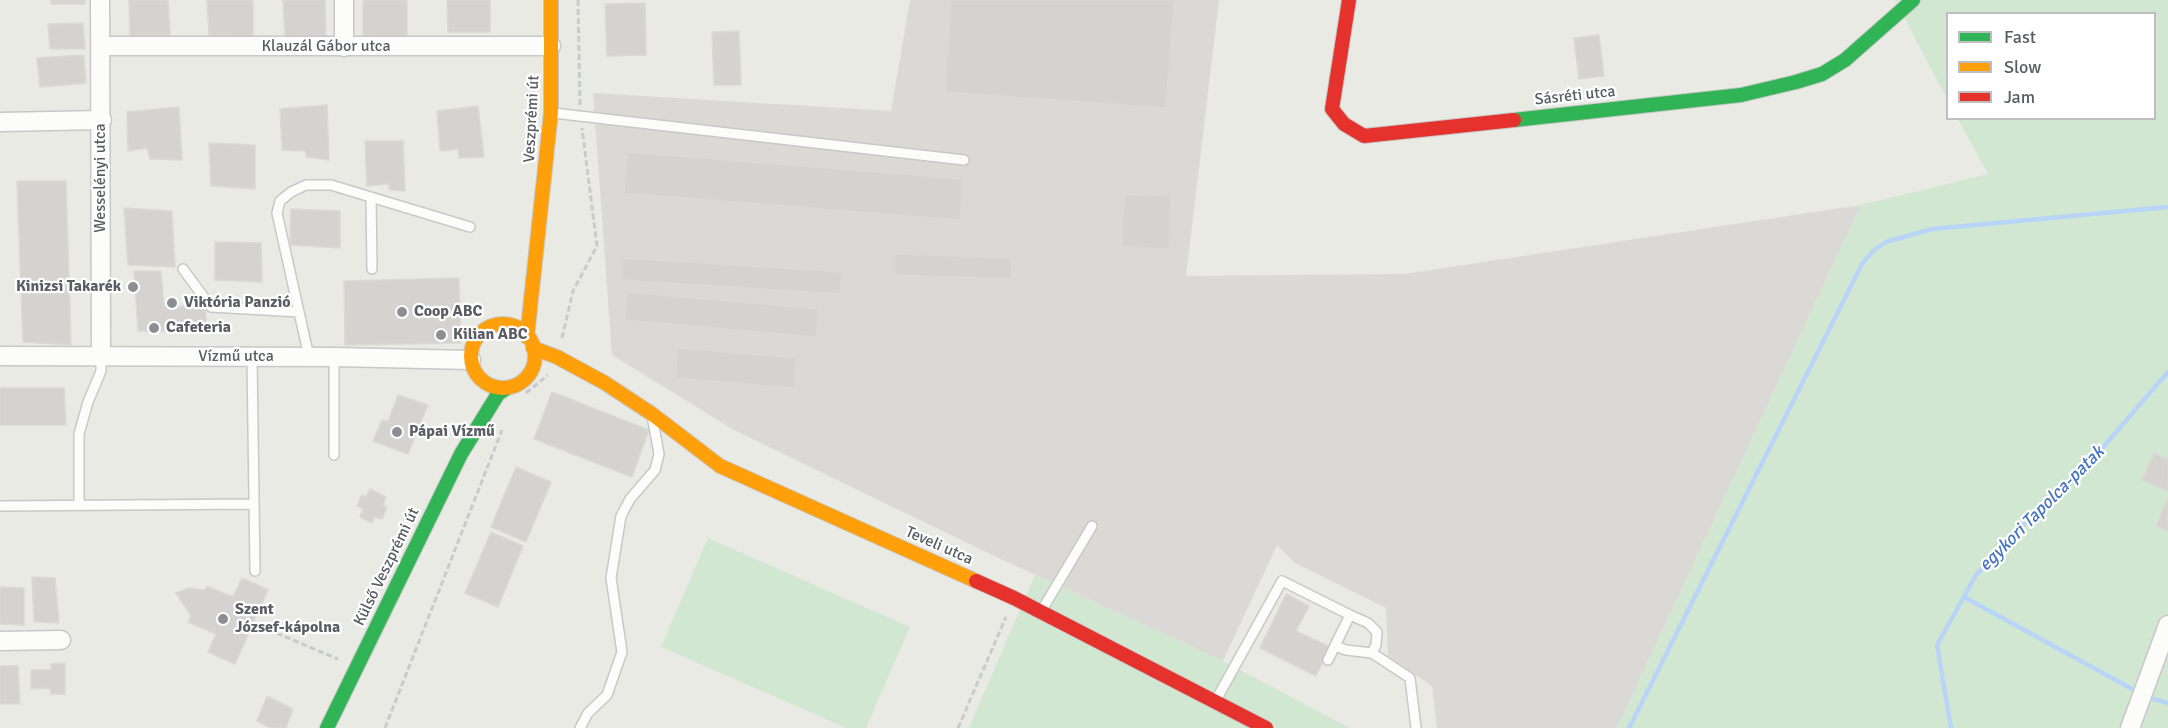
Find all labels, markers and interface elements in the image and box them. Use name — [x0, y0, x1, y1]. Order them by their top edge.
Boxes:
legend — [1946, 12, 2156, 120]
text: Fast — [2004, 26, 2036, 48]
street label: Klauzál Gábor utca — [261, 37, 391, 57]
text: Slow — [2004, 56, 2041, 78]
street label: Veszprémi út — [520, 75, 544, 163]
street label: Sásréti utca — [1534, 82, 1616, 110]
text: Jam — [2004, 86, 2035, 108]
street label: Wesselényi utca — [91, 123, 111, 233]
place label: Kinizsi Takarék — [16, 277, 121, 297]
marker: Kinizsi Takarék — [126, 280, 140, 294]
place label: Viktória Panzió — [184, 293, 291, 313]
marker: Viktória Panzió — [165, 296, 179, 310]
place label: Coop ABC — [414, 302, 482, 322]
marker: Coop ABC — [395, 305, 409, 319]
place label: Cafeteria — [166, 318, 231, 338]
marker: Cafeteria — [147, 321, 161, 335]
place label: Kilian ABC — [453, 325, 527, 345]
marker: Kilian ABC — [434, 328, 448, 342]
street label: Vízmű utca — [198, 347, 274, 367]
place label: Pápai Vízmű — [409, 422, 495, 442]
marker: Pápai Vízmű — [390, 425, 404, 439]
water label: egykori Tapolca-patak — [1975, 442, 2109, 576]
street label: Külső Veszprémi út — [350, 505, 424, 629]
street label: Teveli utca — [902, 523, 976, 569]
place label: Szent József-kápolna — [235, 600, 340, 638]
marker: Szent József-kápolna — [216, 612, 230, 626]

